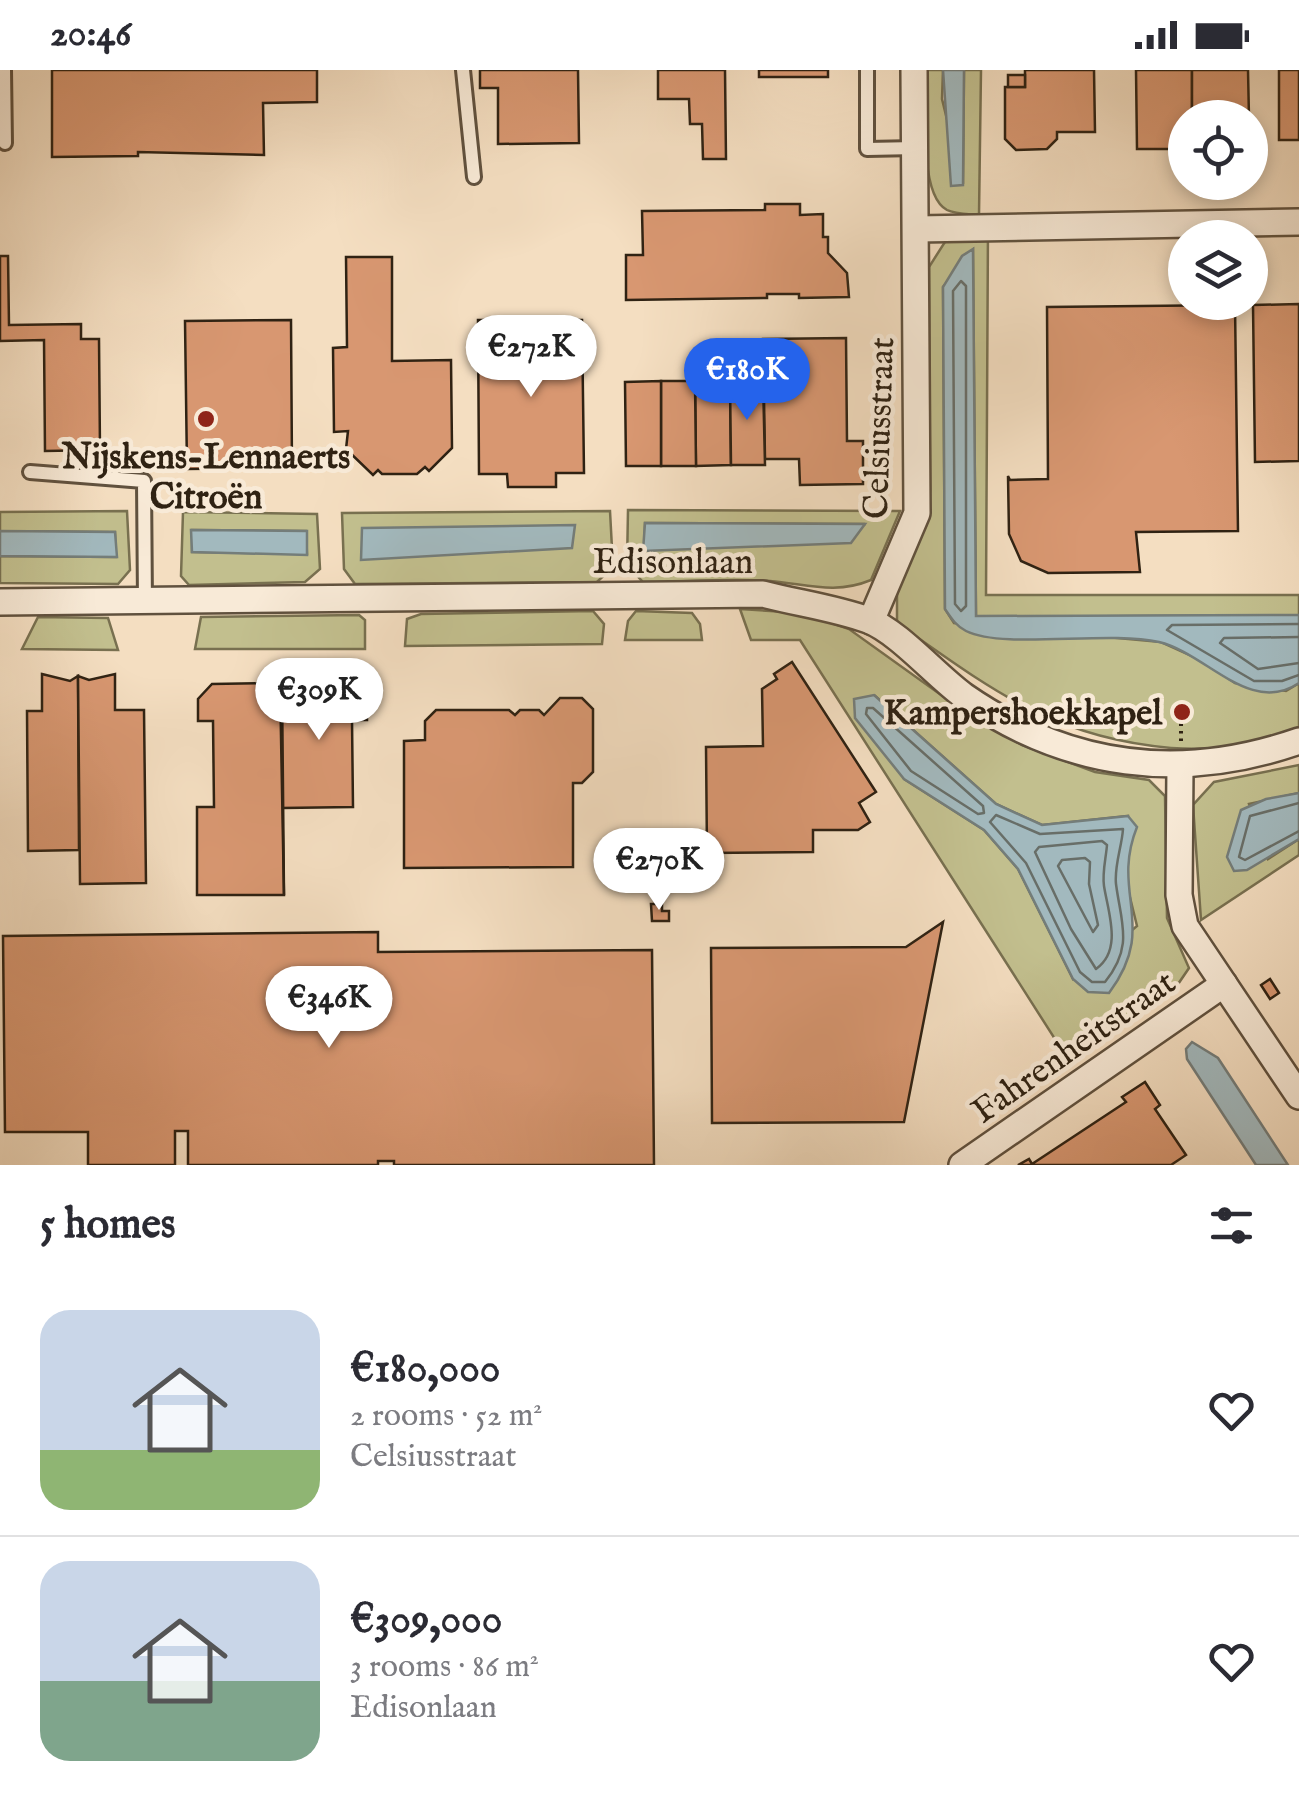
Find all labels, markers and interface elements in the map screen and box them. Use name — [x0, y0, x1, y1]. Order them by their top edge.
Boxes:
text: 20:46 — [50, 11, 131, 59]
map controls — [1168, 100, 1268, 320]
button: locate — [1168, 100, 1268, 200]
button: layers — [1168, 220, 1268, 320]
pin: €272K — [461, 315, 601, 400]
text: €272K — [488, 327, 574, 368]
street label: Celsiusstraat — [855, 336, 906, 520]
pin: €180K — [677, 338, 817, 423]
text: €180K — [706, 350, 788, 391]
marker: Nijskens-Lennaerts Citroën — [195, 408, 217, 430]
place label: Nijskens-Lennaerts Citroën — [61, 436, 350, 521]
street label: Edisonlaan — [593, 541, 753, 586]
pin: €309K — [249, 658, 389, 743]
text: €309K — [277, 670, 361, 711]
place label: Kampershoekkapel — [884, 692, 1163, 737]
marker: Kampershoekkapel — [1171, 701, 1193, 723]
pin: €270K — [589, 828, 729, 913]
text: €270K — [615, 840, 703, 881]
street label: Fahrenheitstraat — [964, 961, 1185, 1135]
pin: €346K — [259, 966, 399, 1051]
text: €346K — [287, 978, 371, 1019]
icon: filters — [1204, 1198, 1259, 1253]
text: 5 homes — [40, 1199, 176, 1252]
text: €180,000 — [350, 1343, 500, 1396]
icon: home — [120, 1350, 240, 1470]
icon: heart — [1204, 1383, 1259, 1438]
text: 2 rooms · 52 m² — [350, 1396, 542, 1437]
text: Celsiusstraat — [350, 1437, 516, 1478]
text: €309,000 — [350, 1594, 502, 1647]
icon: home — [120, 1601, 240, 1721]
icon: heart — [1204, 1634, 1259, 1689]
text: 3 rooms · 86 m² — [350, 1647, 539, 1688]
text: Edisonlaan — [350, 1688, 497, 1729]

